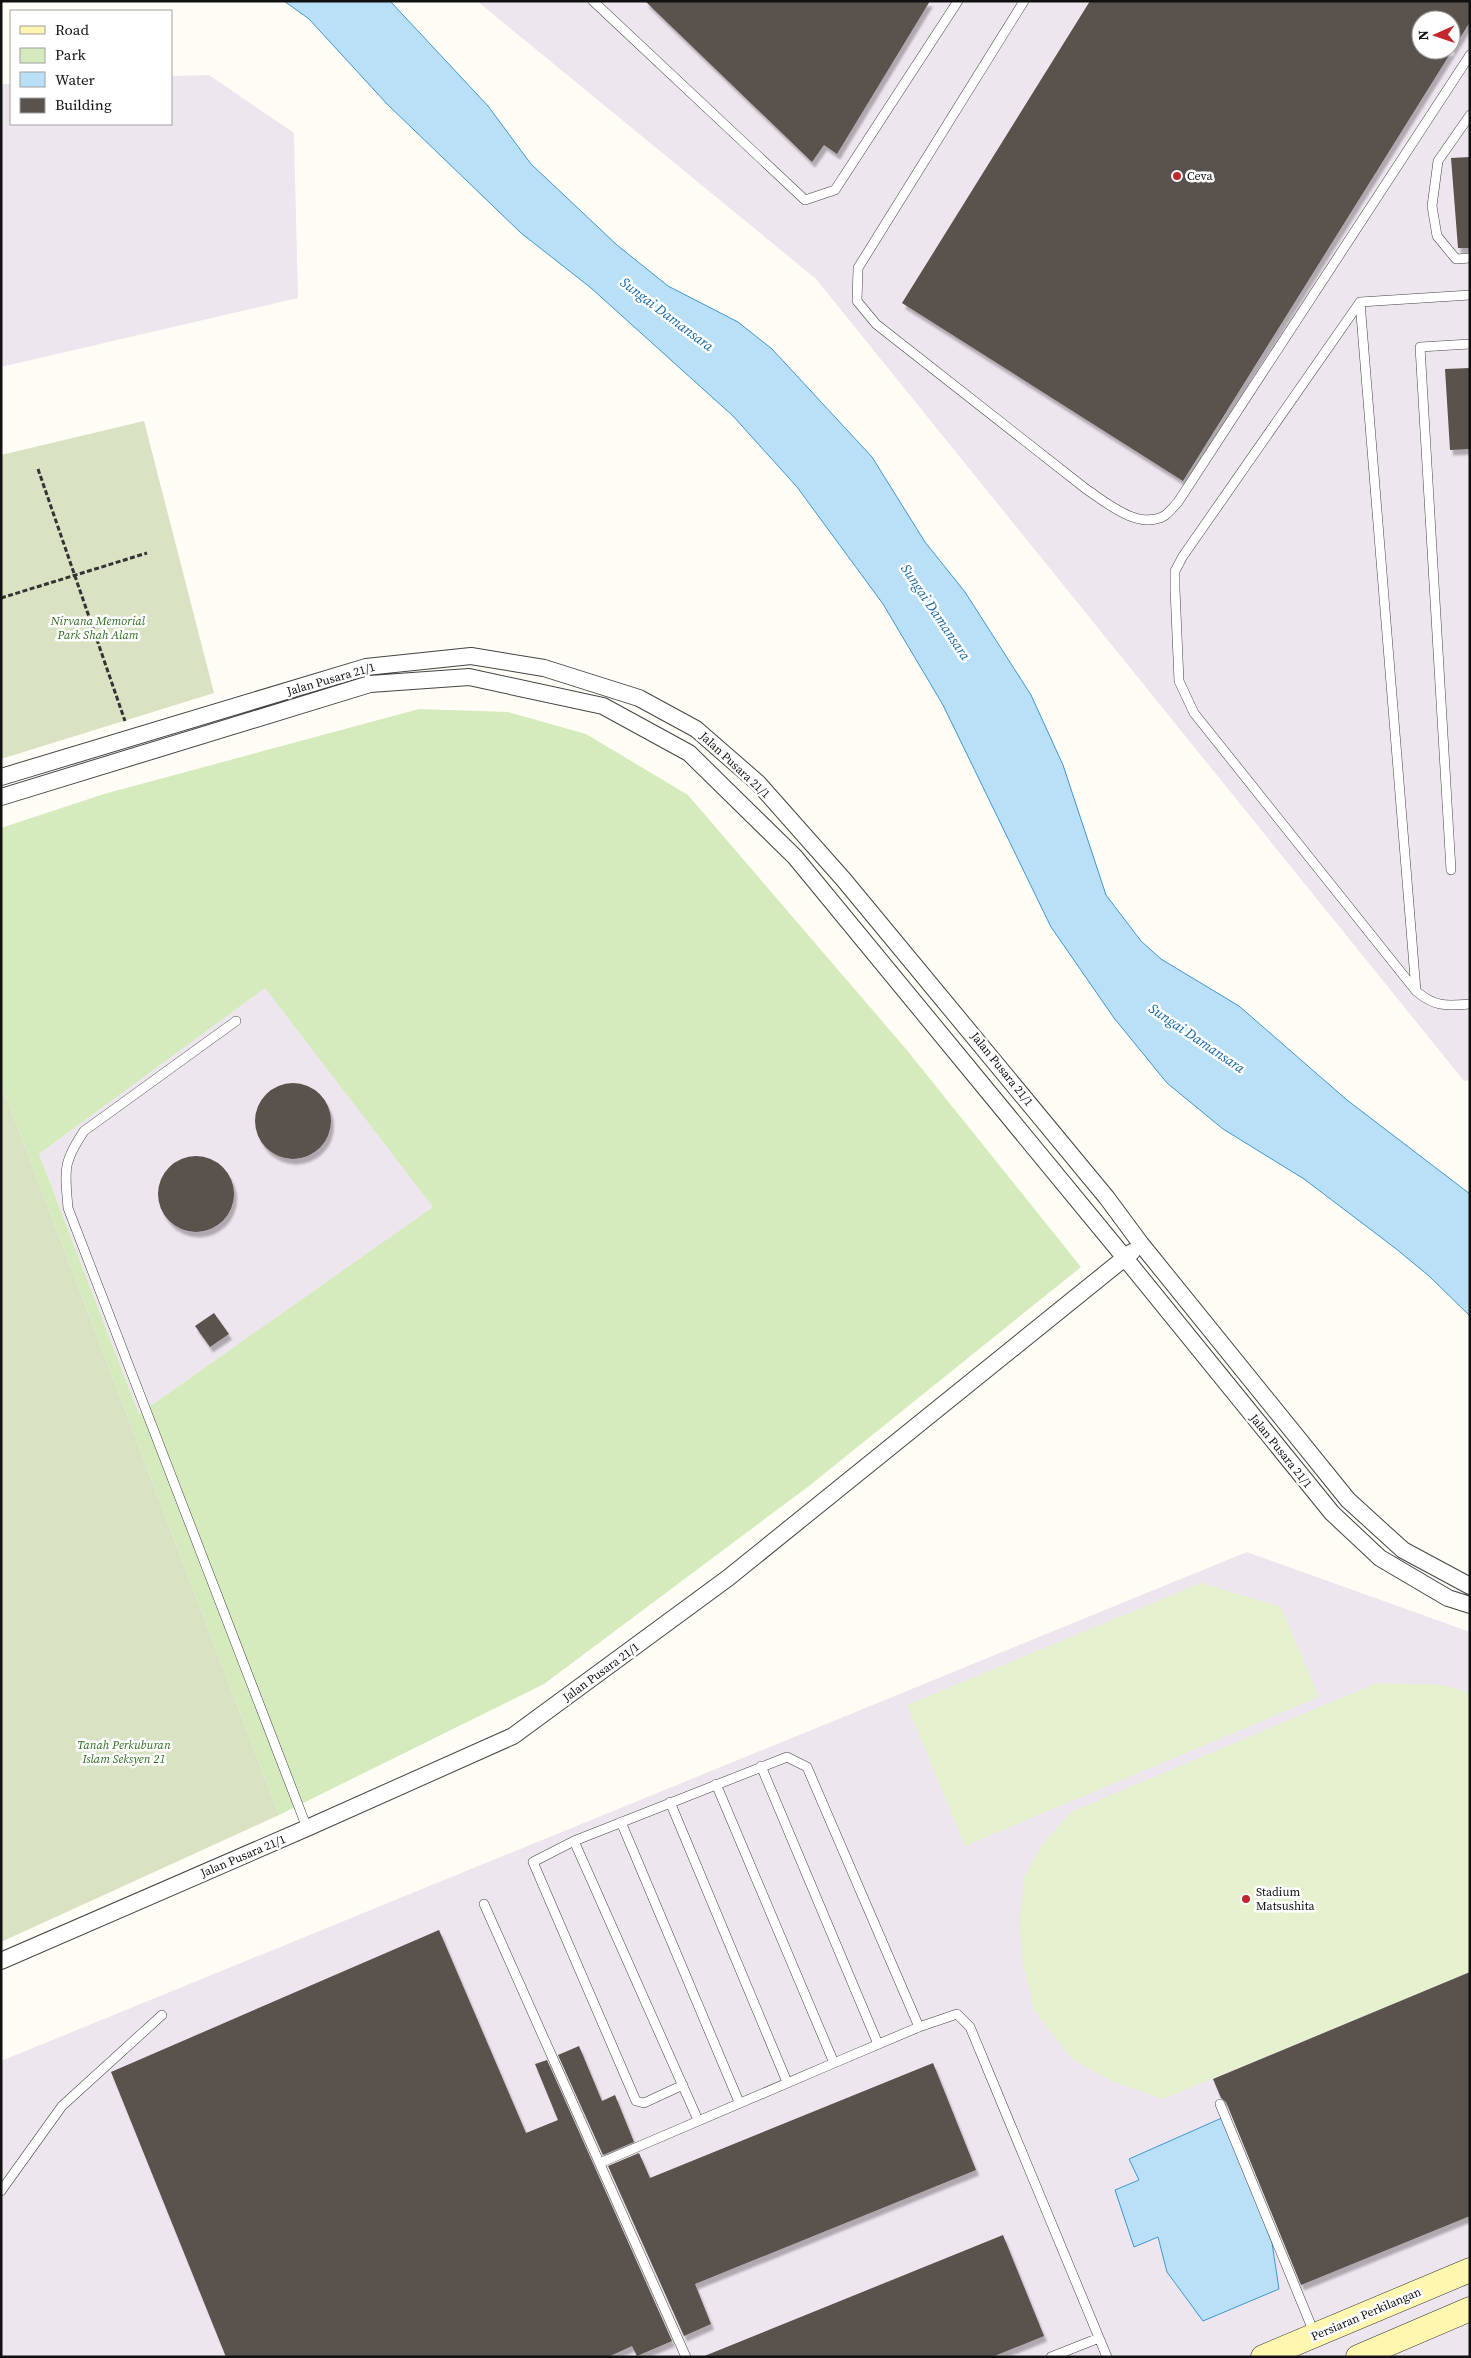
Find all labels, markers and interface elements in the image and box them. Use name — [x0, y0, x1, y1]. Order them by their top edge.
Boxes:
legend — [10, 10, 172, 125]
north arrow — [1411, 10, 1461, 60]
text: Road — [55, 19, 89, 40]
text: N — [1413, 30, 1433, 41]
text: Park — [55, 44, 87, 65]
text: Water — [55, 69, 96, 90]
text: Building — [55, 94, 112, 115]
place label: Ceva — [1187, 168, 1213, 184]
marker: Ceva — [1171, 170, 1183, 182]
water label: Sungai Damansara — [616, 272, 718, 356]
water label: Sungai Damansara — [896, 560, 976, 665]
park label: Nirvana Memorial Park Shah Alam — [50, 613, 146, 643]
street label: Jalan Pusara 21/1 — [284, 659, 377, 700]
street label: Jalan Pusara 21/1 — [696, 727, 774, 802]
water label: Sungai Damansara — [1145, 998, 1250, 1078]
street label: Jalan Pusara 21/1 — [967, 1028, 1037, 1109]
street label: Jalan Pusara 21/1 — [1246, 1410, 1316, 1491]
street label: Jalan Pusara 21/1 — [559, 1639, 643, 1706]
park label: Tanah Perkuburan Islam Seksyen 21 — [77, 1737, 171, 1767]
street label: Jalan Pusara 21/1 — [197, 1831, 288, 1882]
place label: Stadium Matsushita — [1256, 1884, 1316, 1914]
marker: Stadium Matsushita — [1240, 1893, 1252, 1905]
street label: Persiaran Perkilangan — [1309, 2284, 1423, 2344]

